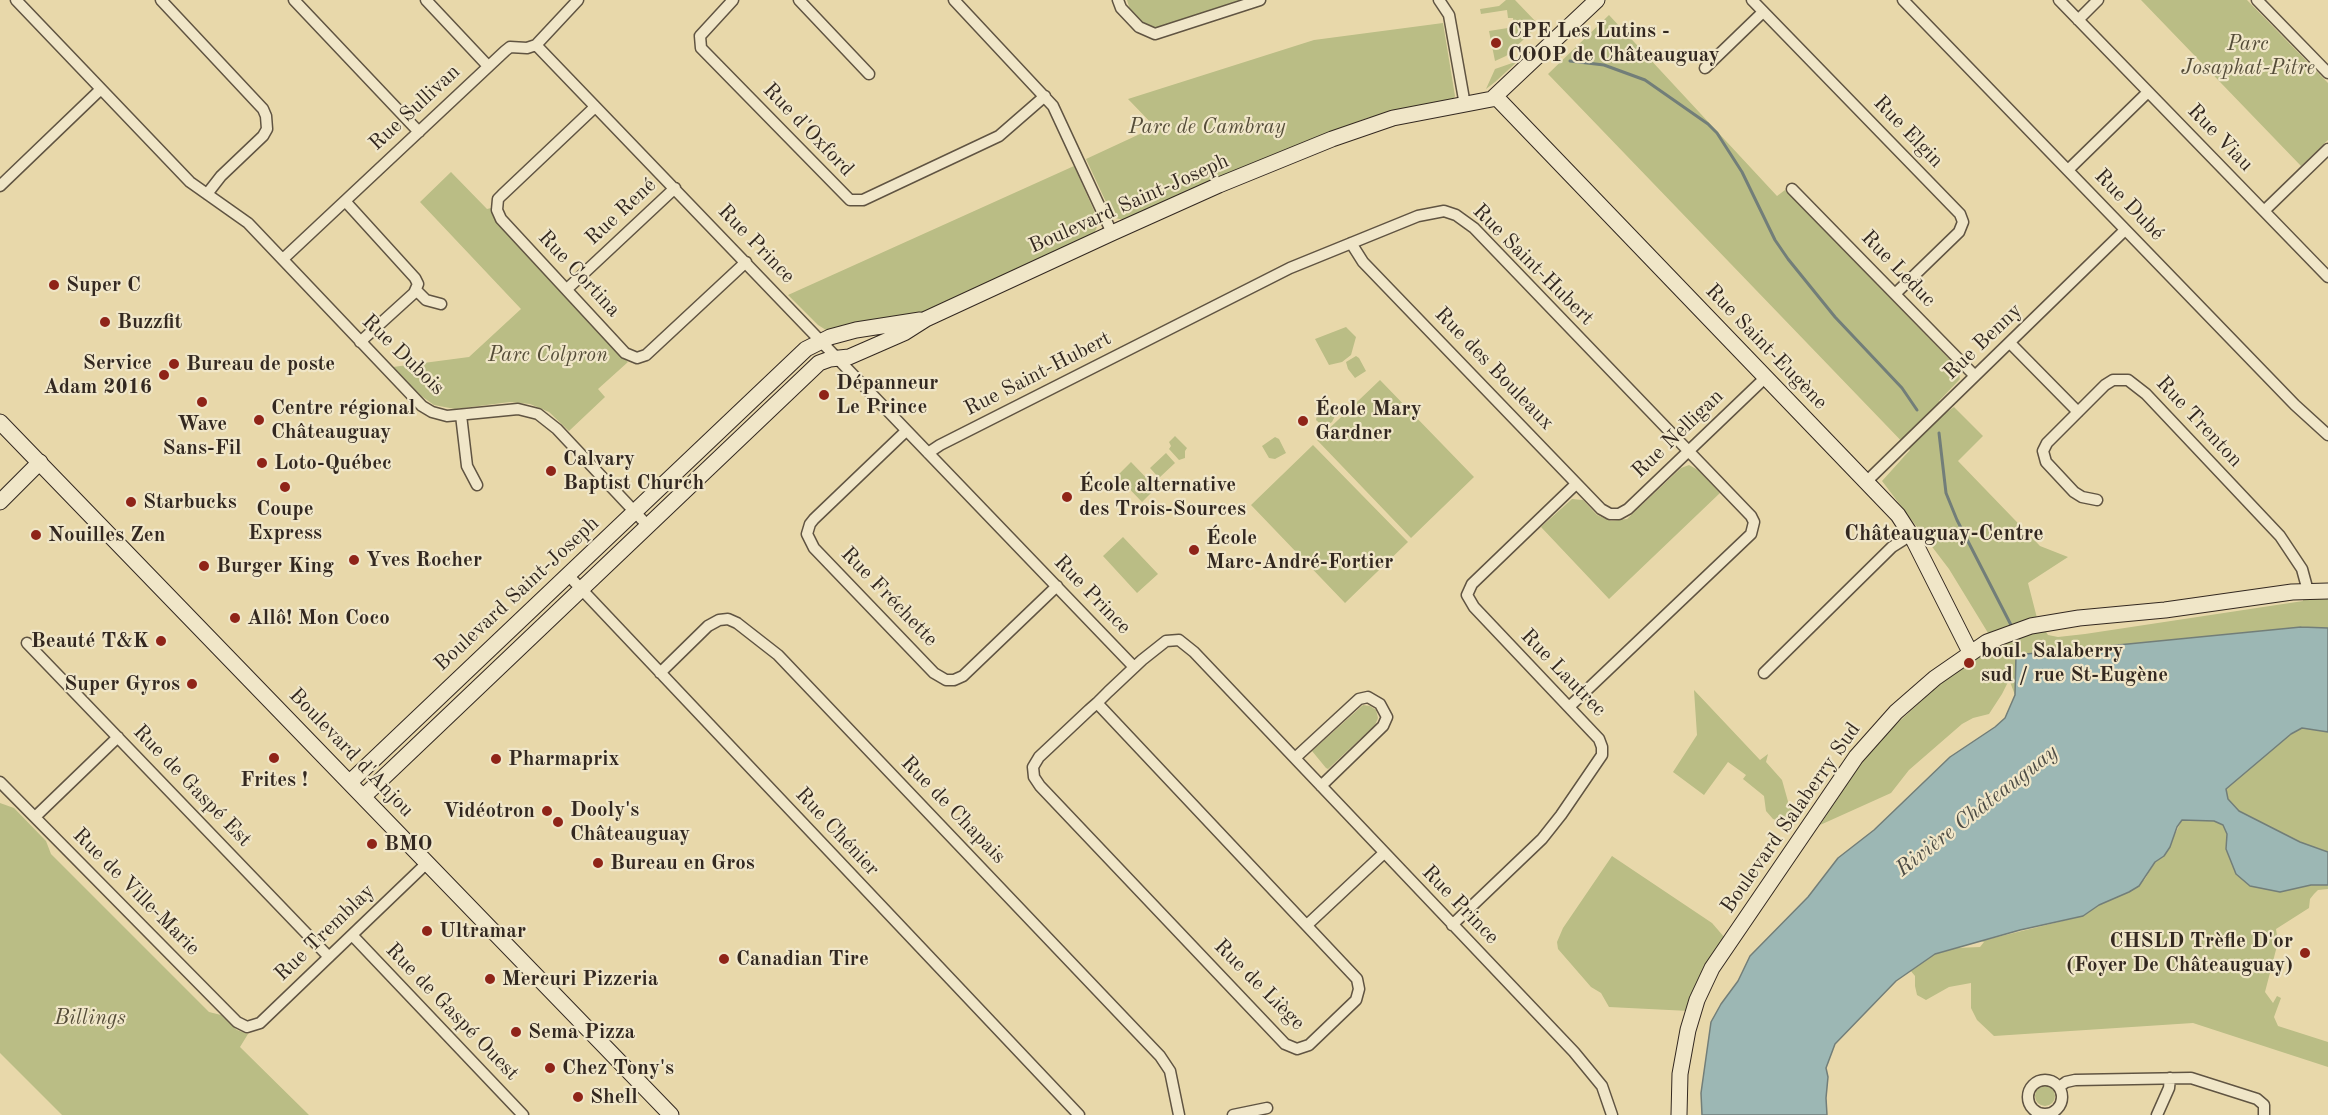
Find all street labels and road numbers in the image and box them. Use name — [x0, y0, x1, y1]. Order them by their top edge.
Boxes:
street label: Rue Sullivan — [364, 59, 466, 157]
street label: Rue d'Oxford — [757, 78, 859, 182]
street label: Rue Elgin — [1868, 91, 1948, 173]
street label: Rue Viau — [2182, 99, 2258, 177]
street label: Boulevard Saint-Joseph — [1025, 149, 1233, 259]
street label: Rue Dubé — [2089, 164, 2169, 246]
street label: Rue René — [580, 173, 662, 251]
street label: Rue Prince — [712, 199, 800, 289]
street label: Rue Saint-Hubert — [1467, 199, 1599, 331]
street label: Rue Cortina — [532, 225, 626, 323]
street label: Rue Leduc — [1855, 225, 1941, 313]
street label: Rue Saint-Eugène — [1700, 279, 1832, 415]
street label: Rue Benny — [1938, 298, 2028, 386]
street label: Rue des Bouleaux — [1429, 302, 1559, 436]
street label: Rue Dubois — [356, 309, 450, 401]
street label: Rue Saint-Hubert — [960, 326, 1116, 422]
street label: Rue Trenton — [2150, 371, 2248, 473]
street label: Rue Nelligan — [1627, 384, 1729, 484]
street label: Boulevard Saint-Joseph — [429, 511, 605, 677]
street label: Rue Fréchette — [835, 542, 943, 652]
street label: Rue Prince — [1048, 550, 1136, 640]
street label: Rue Lautrec — [1515, 624, 1611, 722]
street label: Boulevard d'Anjou — [283, 683, 419, 823]
street label: Boulevard Salaberry Sud — [1716, 718, 1866, 918]
street label: Rue de Gaspé Est — [127, 720, 257, 852]
street label: Rue de Chapais — [895, 751, 1011, 869]
street label: Rue Chénier — [790, 782, 884, 882]
street label: Rue de Ville-Marie — [67, 823, 205, 961]
street label: Rue Prince — [1416, 860, 1504, 950]
street label: Rue Tremblay — [270, 879, 380, 987]
street label: Rue de Liège — [1208, 934, 1310, 1036]
street label: Rue de Gaspé Ouest — [380, 938, 524, 1086]

